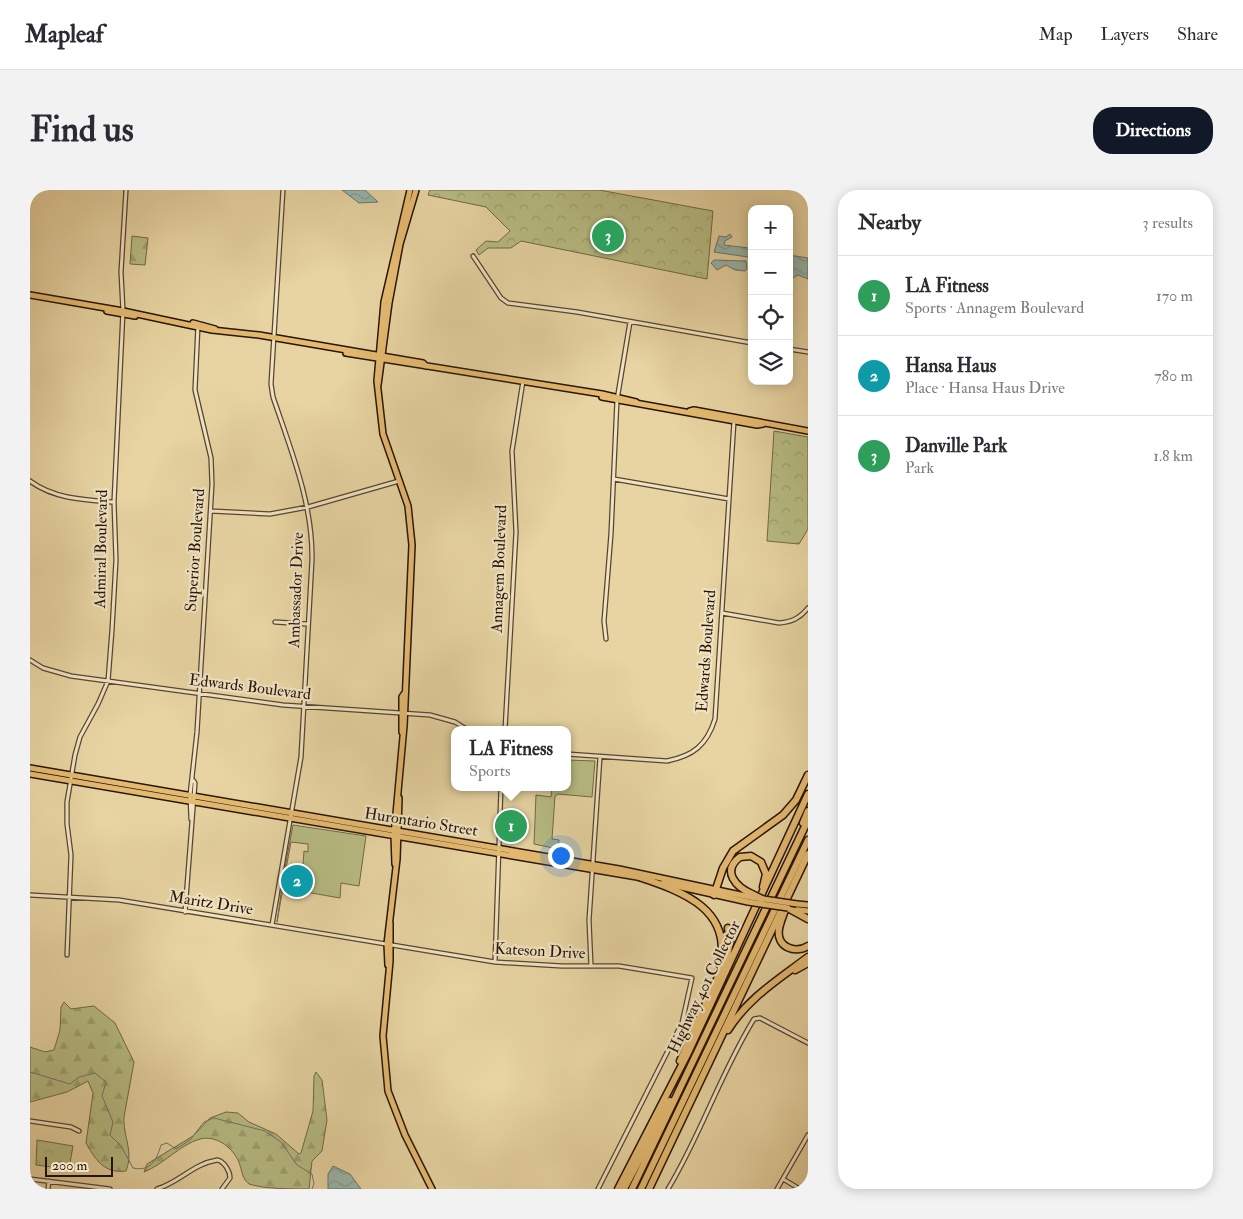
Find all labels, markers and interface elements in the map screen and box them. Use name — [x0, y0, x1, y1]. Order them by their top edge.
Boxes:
text: Mapleaf — [25, 19, 104, 50]
text: Map — [1039, 23, 1073, 46]
text: Layers — [1101, 23, 1149, 46]
text: Share — [1177, 23, 1218, 46]
button: Directions — [1093, 107, 1213, 154]
text: Find us — [30, 108, 134, 152]
map controls — [748, 205, 793, 385]
button: + — [748, 205, 793, 250]
text: Nearby — [858, 209, 921, 236]
text: 3 results — [1142, 213, 1193, 233]
pin: 3 — [592, 217, 624, 255]
button: − — [748, 250, 793, 295]
text: LA Fitness — [905, 274, 989, 298]
text: 1 — [871, 286, 877, 306]
text: 170 m — [1156, 286, 1193, 306]
button: locate — [748, 295, 793, 340]
text: Sports · Annagem Boulevard — [905, 298, 1084, 318]
button: layers — [748, 340, 793, 385]
text: Hansa Haus — [905, 354, 996, 378]
text: 2 — [870, 366, 878, 386]
text: 780 m — [1154, 366, 1193, 386]
text: Place · Hansa Haus Drive — [905, 378, 1065, 398]
text: Danville Park — [905, 434, 1007, 458]
text: 3 — [871, 446, 877, 466]
text: 1.8 km — [1153, 446, 1193, 466]
text: Park — [905, 458, 934, 478]
street label: Superior Boulevard — [181, 488, 210, 612]
street label: Admiral Boulevard — [90, 489, 112, 610]
street label: Annagem Boulevard — [487, 505, 511, 634]
street label: Ambassador Drive — [284, 531, 308, 649]
street label: Edwards Boulevard — [692, 589, 720, 713]
street label: Edwards Boulevard — [188, 670, 312, 704]
popup — [451, 726, 571, 791]
text: LA Fitness — [469, 737, 553, 761]
text: Sports — [469, 761, 510, 781]
street label: Hurontario Street — [363, 803, 479, 841]
pin: 1 — [495, 807, 527, 845]
your location — [548, 843, 574, 869]
pin: 2 — [281, 862, 313, 900]
street label: Maritz Drive — [167, 886, 255, 920]
street label: Highway 401 Collector — [663, 917, 745, 1057]
street label: Kateson Drive — [494, 939, 586, 963]
scale bar — [45, 1154, 112, 1177]
text: 200 m — [52, 1157, 87, 1174]

